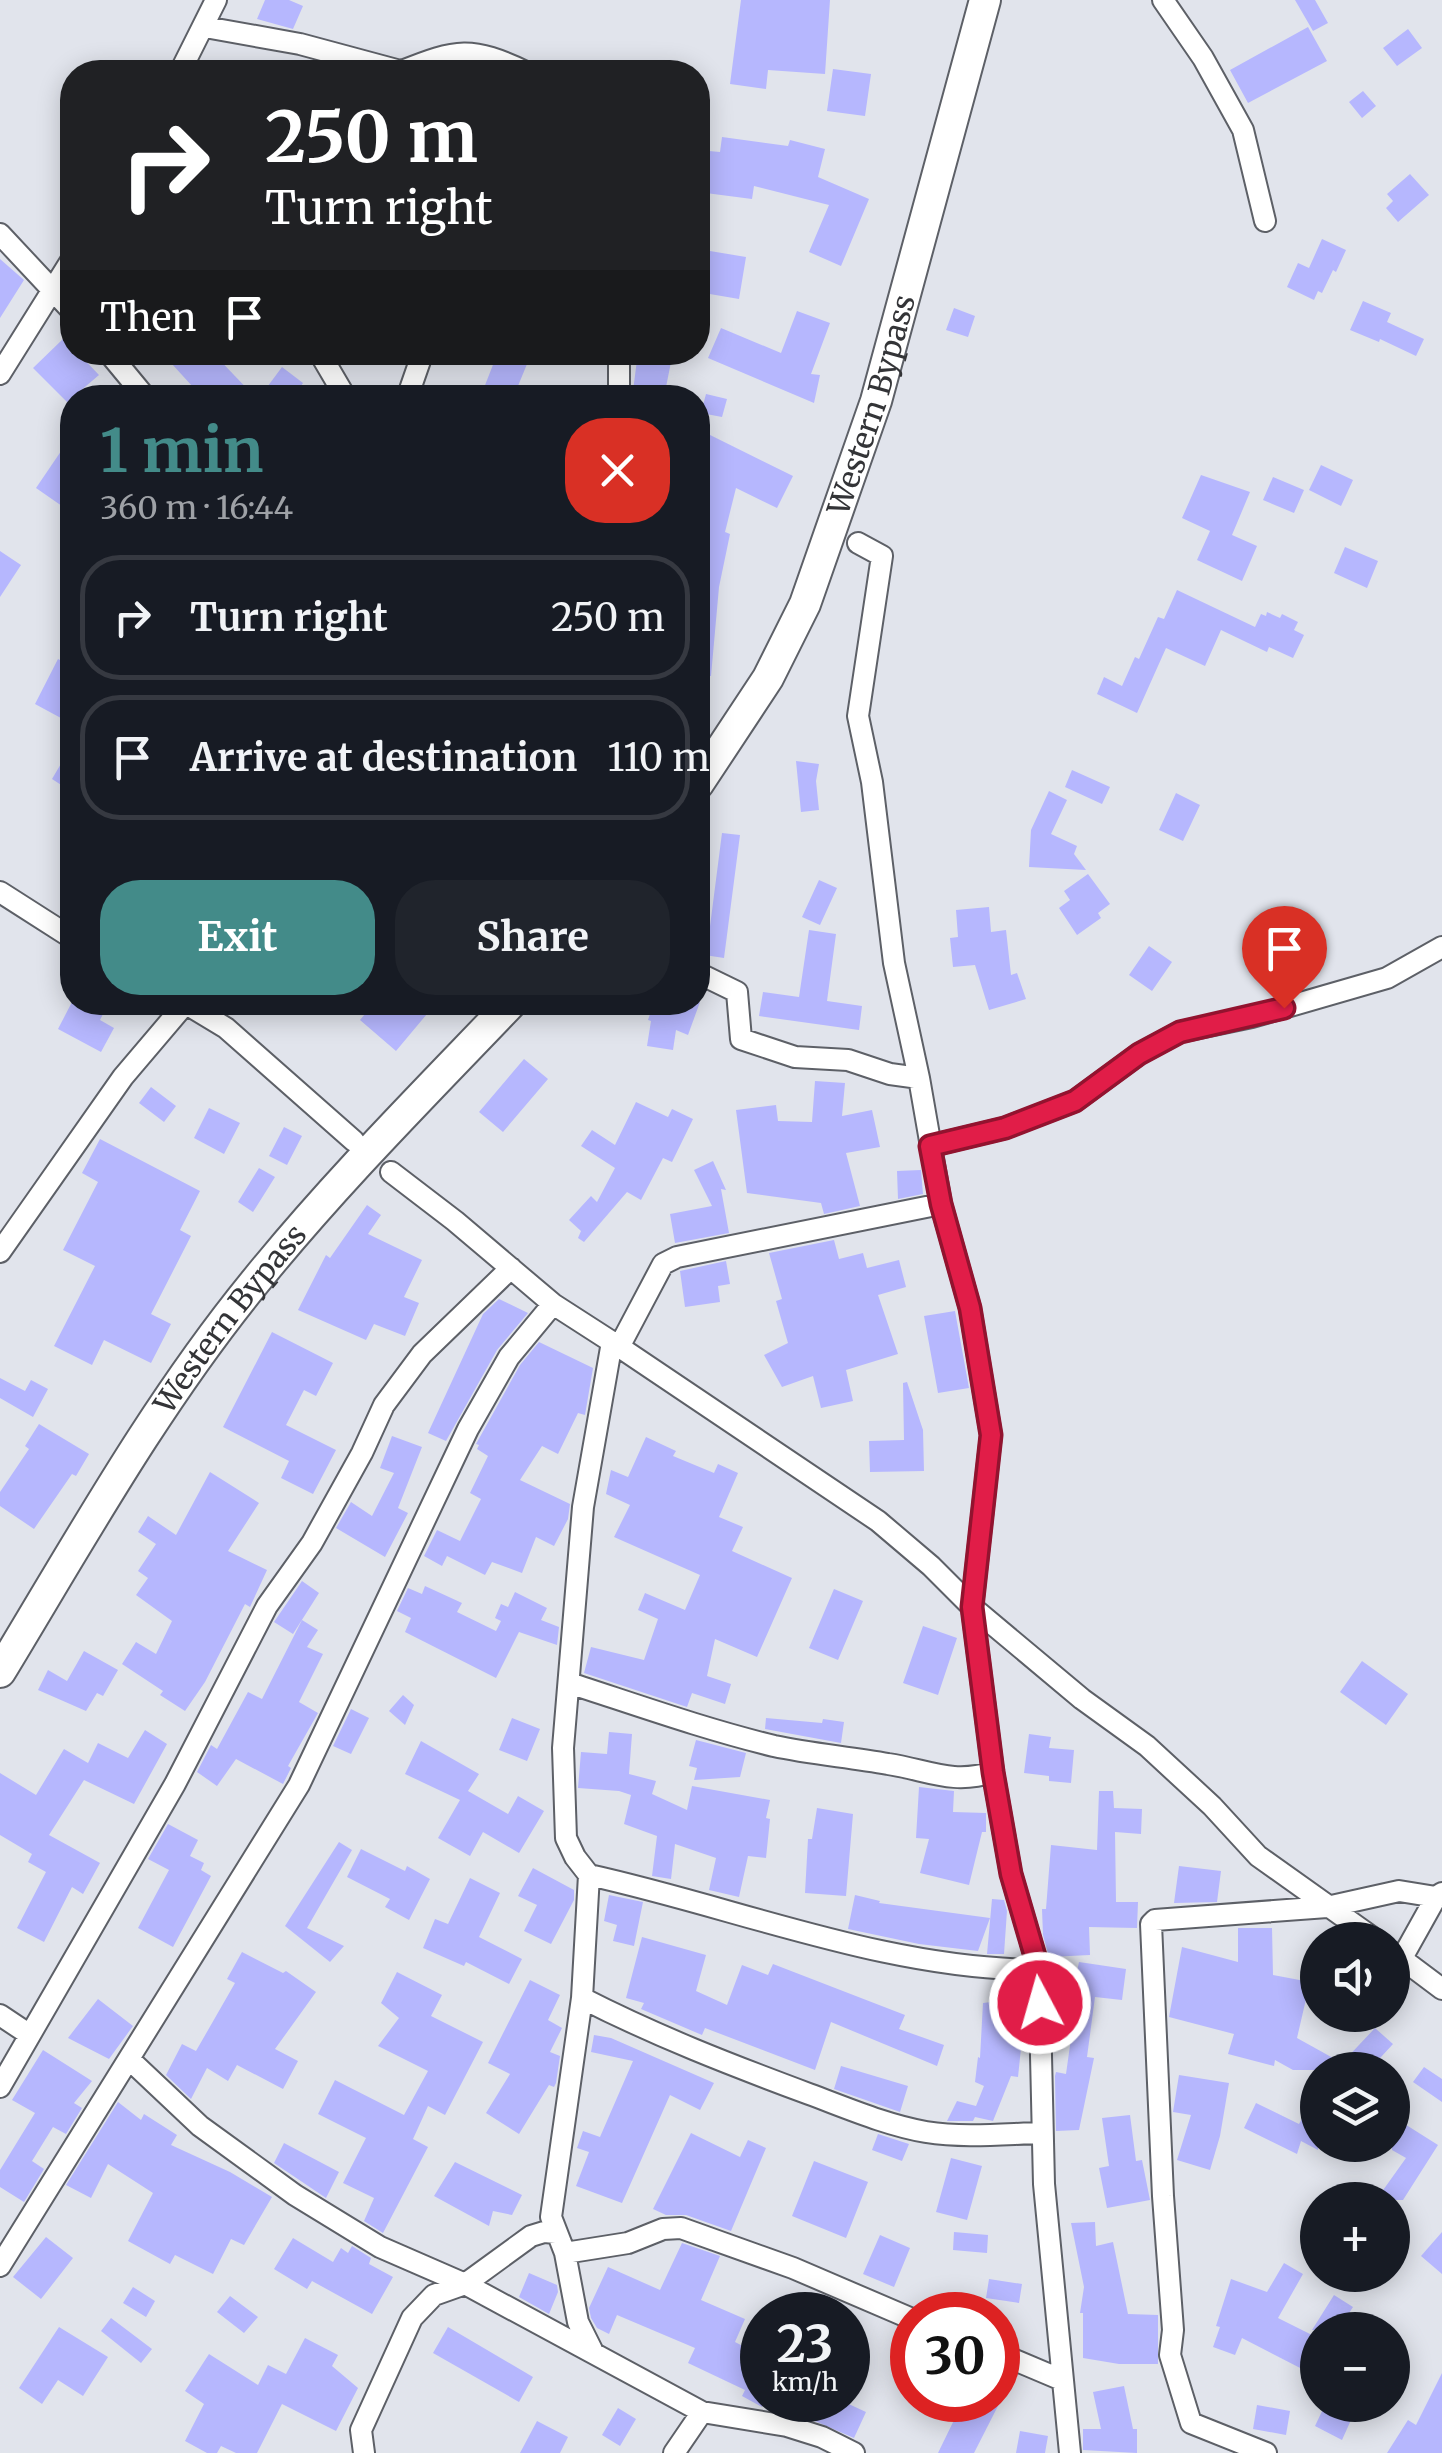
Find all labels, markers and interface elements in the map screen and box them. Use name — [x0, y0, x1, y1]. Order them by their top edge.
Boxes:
text: 250 m — [265, 93, 478, 181]
icon: right — [100, 100, 230, 230]
text: Turn right — [265, 180, 493, 236]
icon: arrive — [217, 290, 272, 345]
street label: Western Bypass — [818, 290, 923, 521]
text: Then — [100, 294, 197, 341]
text: 1 min — [100, 413, 263, 488]
button: close — [565, 418, 670, 523]
text: 360 m · 16:44 — [100, 488, 293, 528]
icon: right — [105, 590, 160, 645]
text: Turn right — [190, 594, 388, 641]
text: 250 m — [551, 594, 665, 641]
icon: arrive — [105, 730, 160, 785]
text: Arrive at destination — [190, 734, 577, 781]
text: 110 m — [607, 734, 710, 781]
button: Exit — [100, 880, 375, 995]
button: Share — [395, 880, 670, 995]
pin — [1242, 906, 1327, 1009]
icon: arrive — [1257, 921, 1312, 976]
street label: Western Bypass — [145, 1216, 314, 1421]
map controls — [1300, 1922, 1410, 2422]
button: sound — [1300, 1922, 1410, 2032]
position arrow — [988, 1951, 1092, 2055]
button: layers — [1300, 2052, 1410, 2162]
button: + — [1300, 2182, 1410, 2292]
speed limit sign: 30 — [890, 2292, 1020, 2422]
button: − — [1300, 2312, 1410, 2422]
text: 23 — [777, 2313, 833, 2376]
text: km/h — [772, 2366, 838, 2398]

